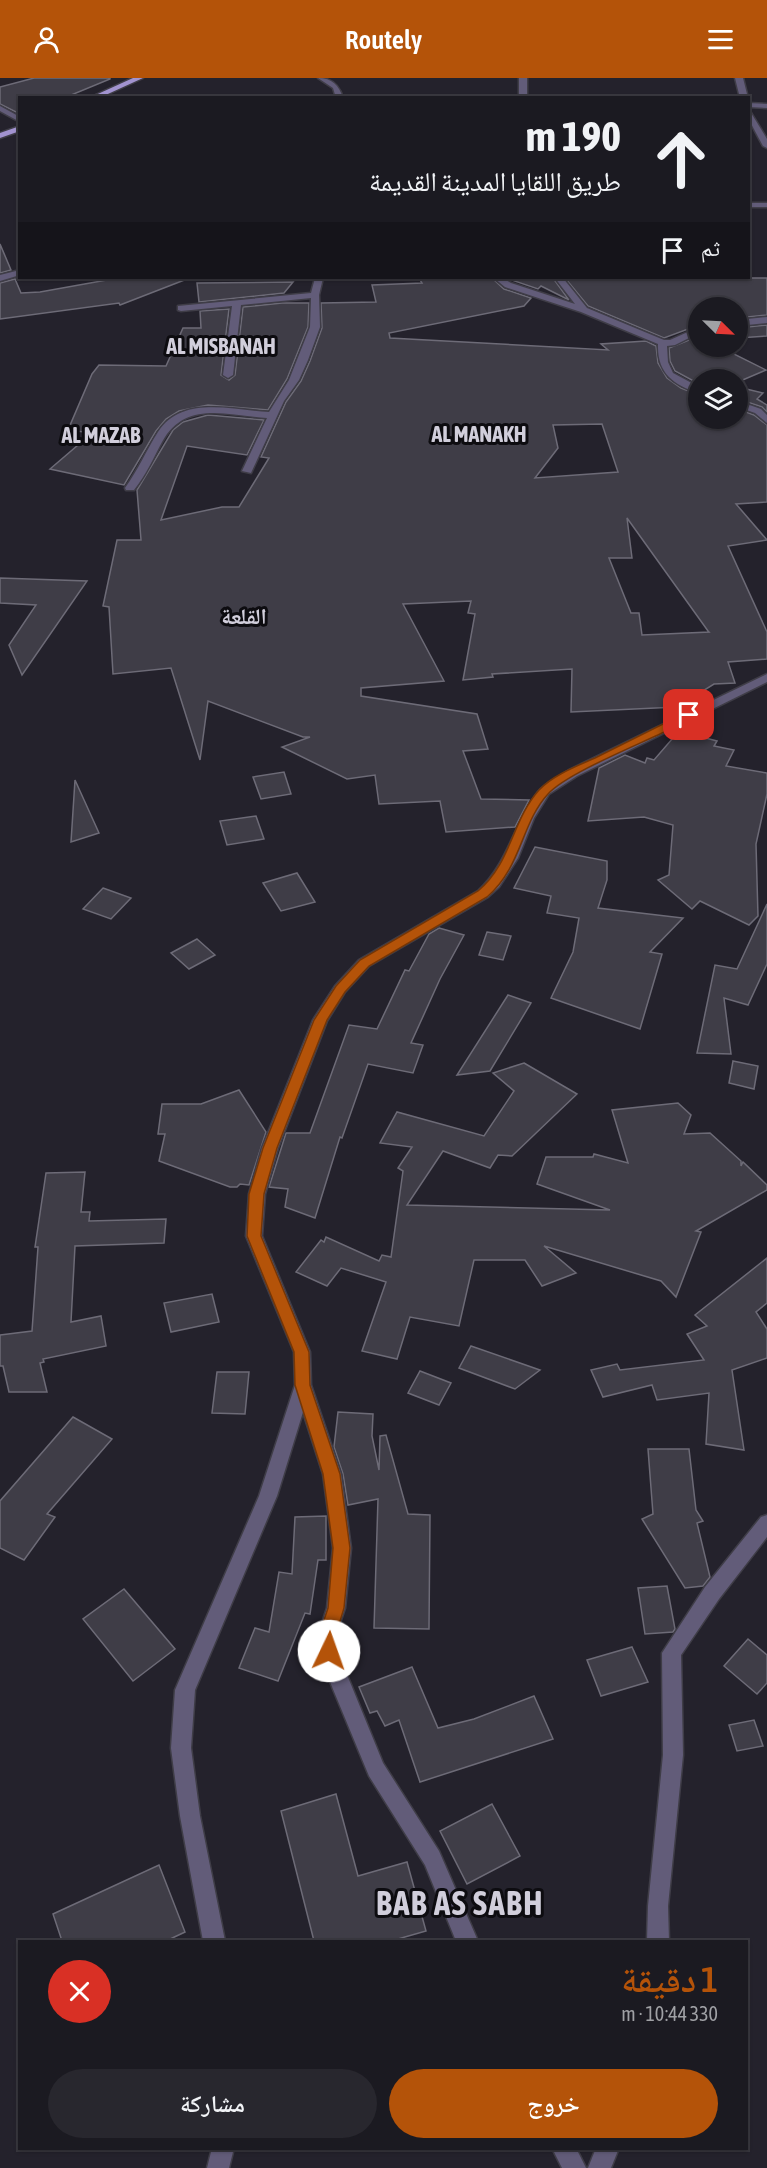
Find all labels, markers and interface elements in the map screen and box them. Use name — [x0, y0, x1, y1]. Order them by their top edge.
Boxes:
icon: person — [30, 23, 63, 56]
icon: menu — [704, 23, 737, 56]
text: Routely — [345, 24, 422, 55]
text: 190 m — [526, 112, 621, 160]
icon: ahead — [642, 120, 720, 198]
text: طريق اللقايا المدينة القديمة — [369, 166, 621, 197]
icon: arrive — [656, 234, 689, 267]
text: ثم — [701, 235, 720, 261]
north arrow — [688, 297, 748, 357]
map controls — [688, 297, 748, 429]
district label: AL MISBANAH — [165, 333, 276, 359]
button: layers — [688, 369, 748, 429]
district label: AL MANAKH — [430, 421, 527, 447]
district label: AL MAZAB — [61, 422, 141, 448]
district label: القلعة — [221, 603, 267, 629]
pin — [663, 689, 714, 740]
icon: arrive — [672, 698, 705, 731]
position arrow — [297, 1619, 361, 1683]
district label: BAB AS SABH — [376, 1884, 544, 1922]
text: 1 دقيقة — [621, 1958, 718, 2000]
button: close — [48, 1960, 111, 2023]
text: 330 m · 10:44 — [621, 2002, 718, 2025]
button: مشاركة — [48, 2069, 377, 2138]
button: خروج — [389, 2069, 718, 2138]

